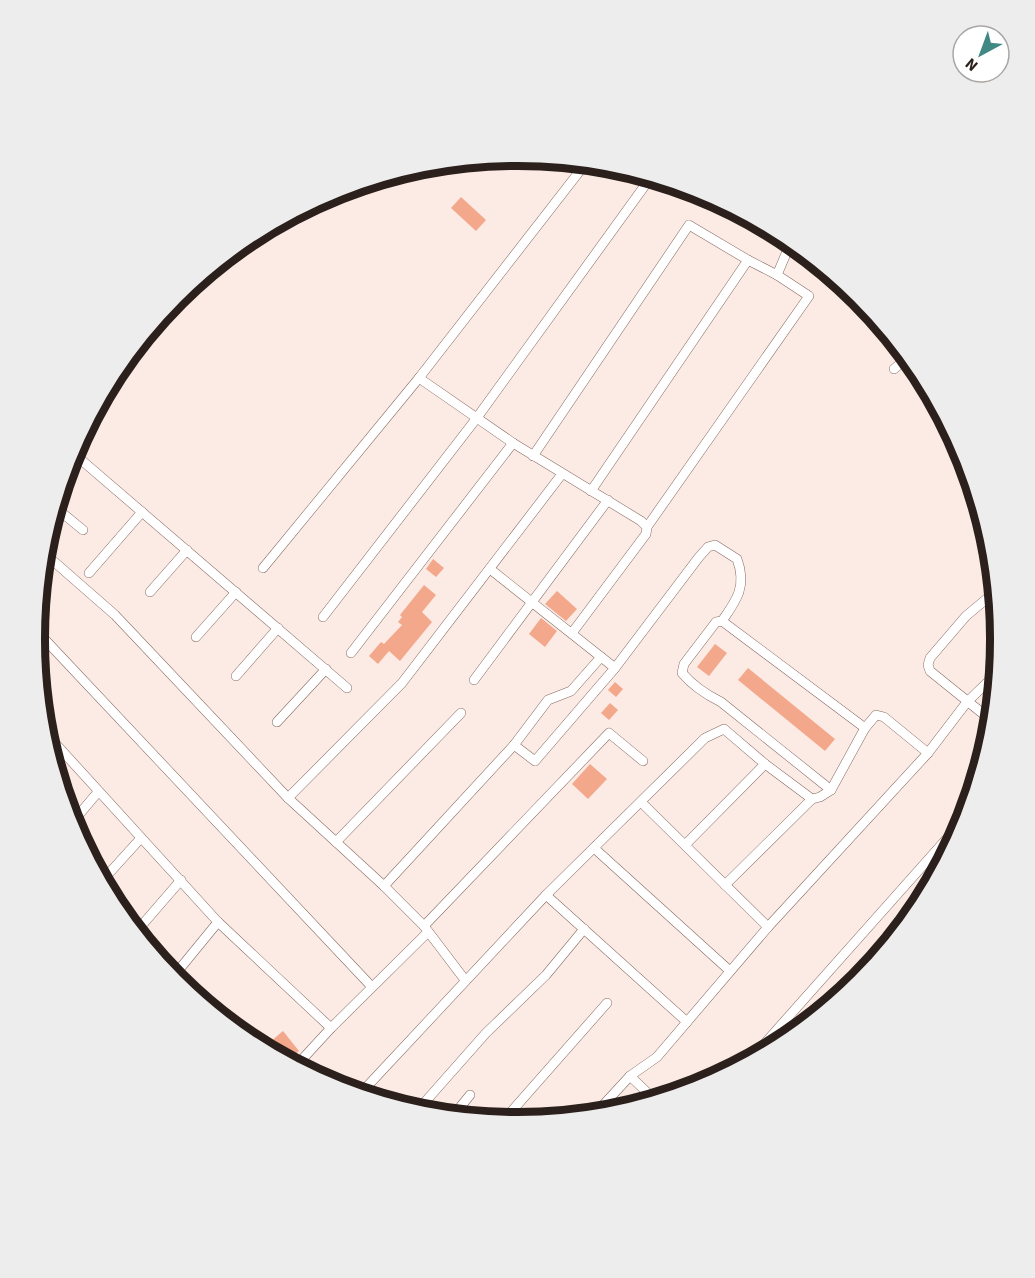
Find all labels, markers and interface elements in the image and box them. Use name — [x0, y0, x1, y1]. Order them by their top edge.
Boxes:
north arrow — [951, 24, 1011, 84]
text: N — [961, 53, 983, 76]

